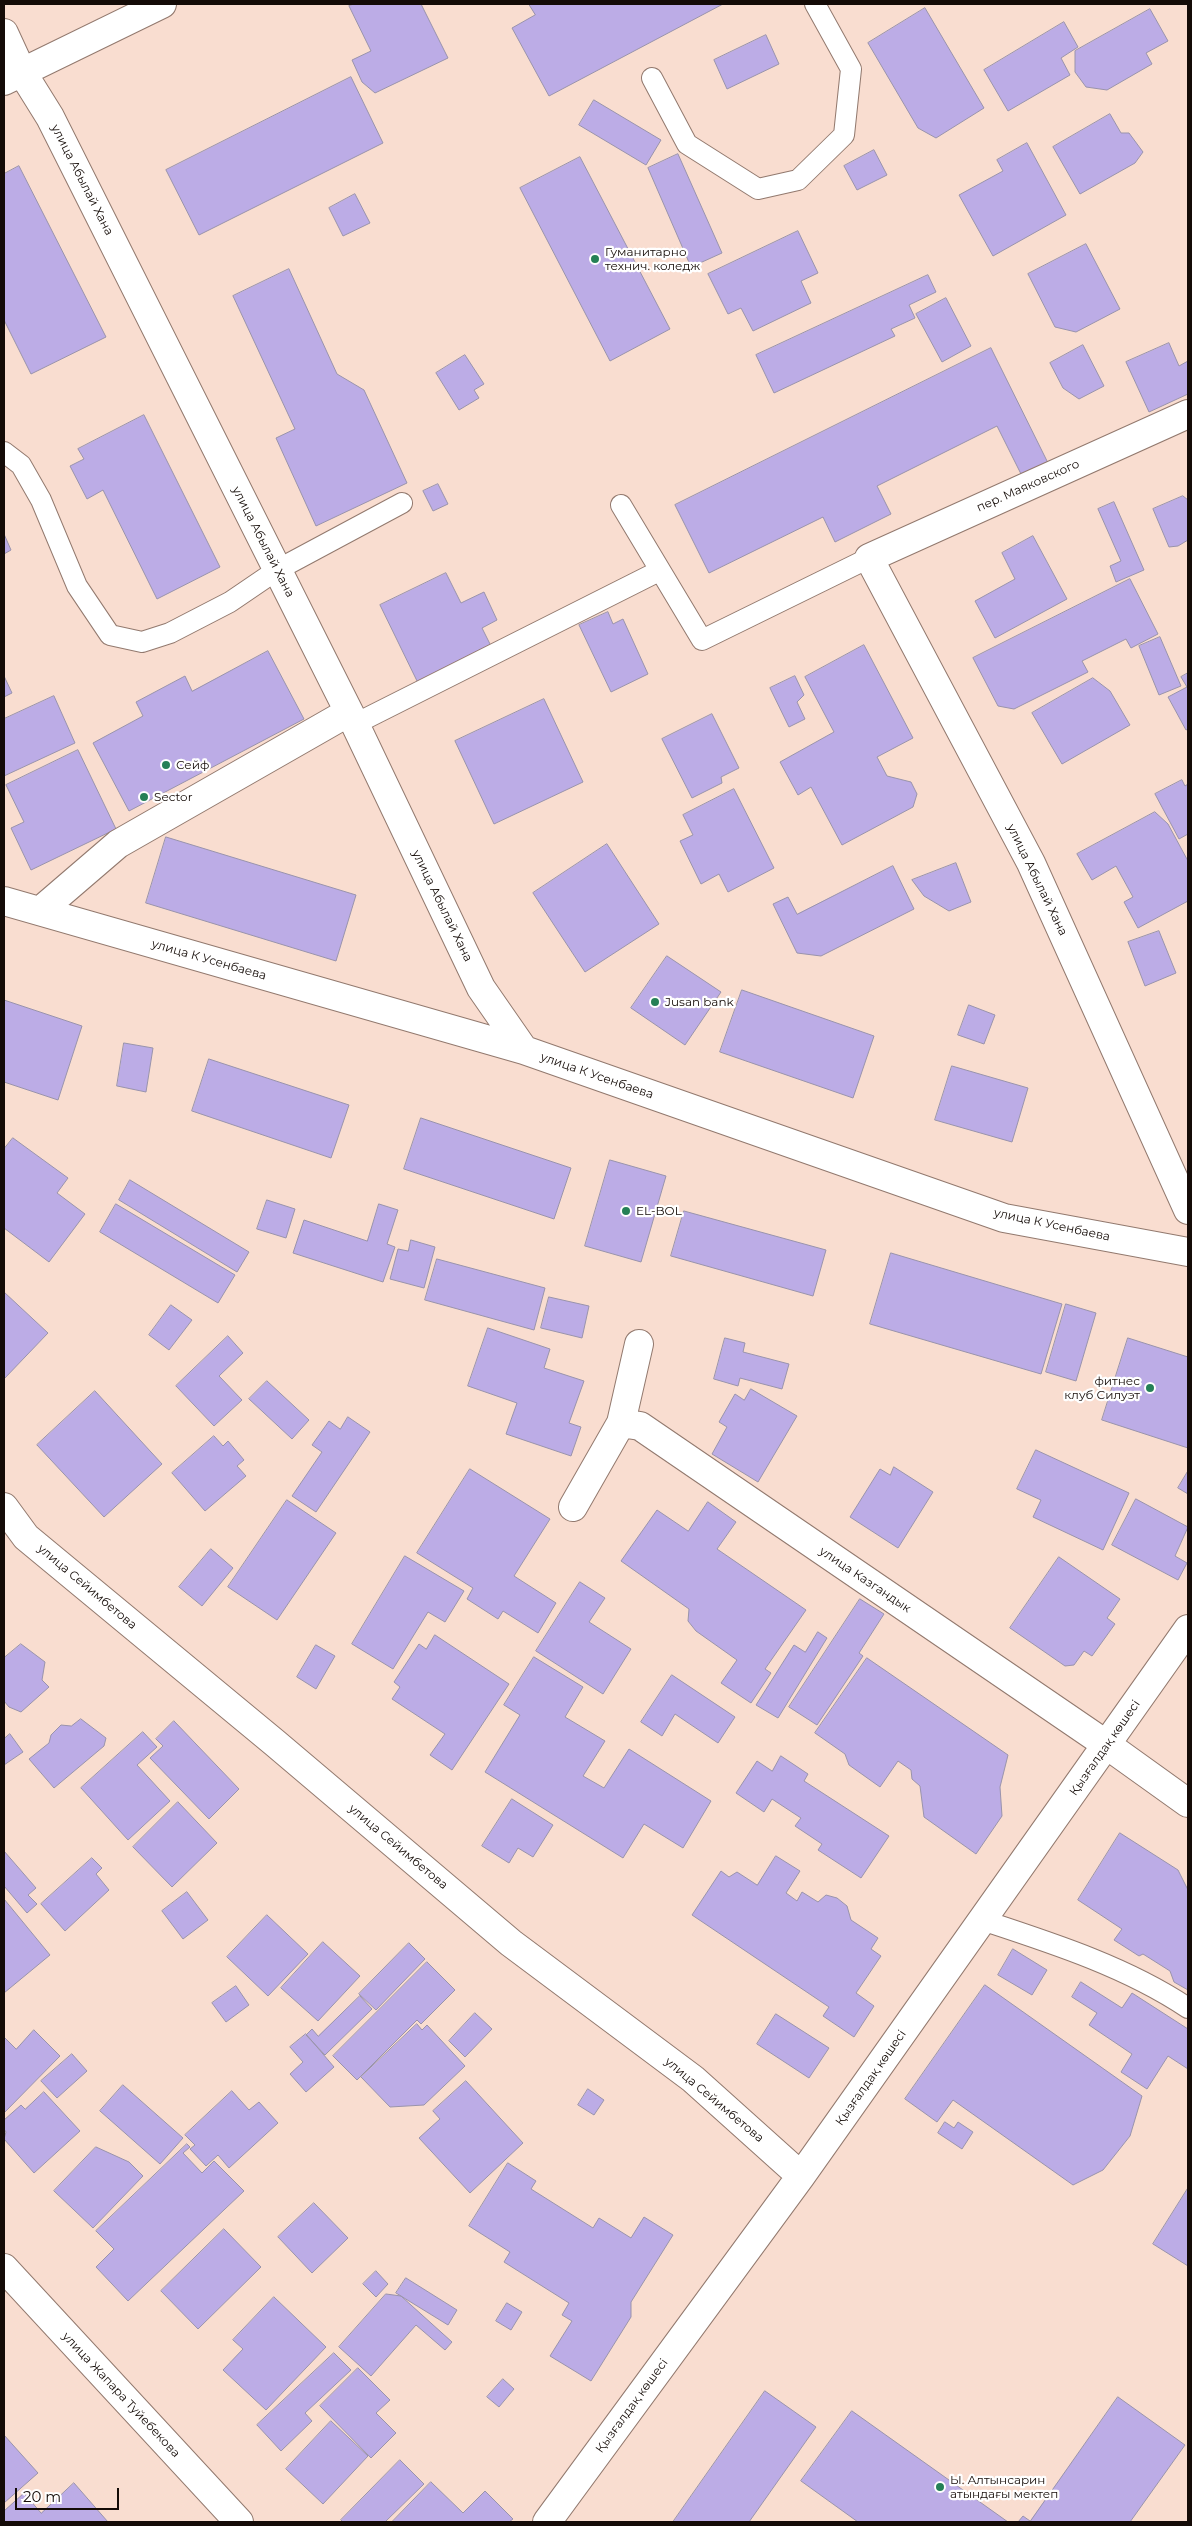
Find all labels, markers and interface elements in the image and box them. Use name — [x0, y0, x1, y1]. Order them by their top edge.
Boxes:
street label: улица Абылай Хана — [48, 122, 116, 238]
place label: Гуманитарно технич. коледж — [605, 245, 700, 273]
marker: Гуманитарно технич. коледж — [589, 253, 601, 265]
street label: пер. Маяковского — [974, 457, 1082, 515]
street label: улица Абылай Хана — [229, 484, 297, 600]
place label: Сейф — [176, 758, 209, 772]
marker: Сейф — [160, 759, 172, 771]
place label: Sector — [154, 790, 192, 804]
marker: Sector — [138, 791, 150, 803]
street label: улица Абылай Хана — [1004, 822, 1070, 938]
street label: улица Абылай Хана — [409, 848, 475, 964]
street label: улица К Усенбаева — [150, 937, 268, 983]
place label: Jusan bank — [665, 995, 734, 1009]
marker: Jusan bank — [649, 996, 661, 1008]
street label: улица К Усенбаева — [539, 1050, 655, 1102]
place label: EL-BOL — [636, 1204, 682, 1218]
marker: EL-BOL — [620, 1205, 632, 1217]
street label: улица К Усенбаева — [993, 1206, 1111, 1244]
place label: фитнес клуб Силуэт — [1064, 1374, 1140, 1402]
marker: фитнес клуб Силуэт — [1144, 1382, 1156, 1394]
street label: улица Сейимбетова — [35, 1541, 139, 1633]
street label: улица Казгандык — [817, 1544, 913, 1616]
street label: Қызғалдақ көшесі — [1067, 1698, 1143, 1798]
street label: улица Сейимбетова — [346, 1801, 450, 1893]
street label: Қызғалдақ көшесі — [833, 2028, 909, 2128]
street label: улица Сейимбетова — [662, 2054, 766, 2146]
street label: улица Жапара Туйебекова — [59, 2329, 183, 2461]
street label: Қызғалдақ көшесі — [593, 2356, 671, 2456]
place label: Ы. Алтынсарин атындағы мектеп — [950, 2473, 1058, 2501]
scale bar — [18, 2478, 121, 2510]
marker: Ы. Алтынсарин атындағы мектеп — [934, 2481, 946, 2493]
text: 20 m — [23, 2487, 61, 2506]

